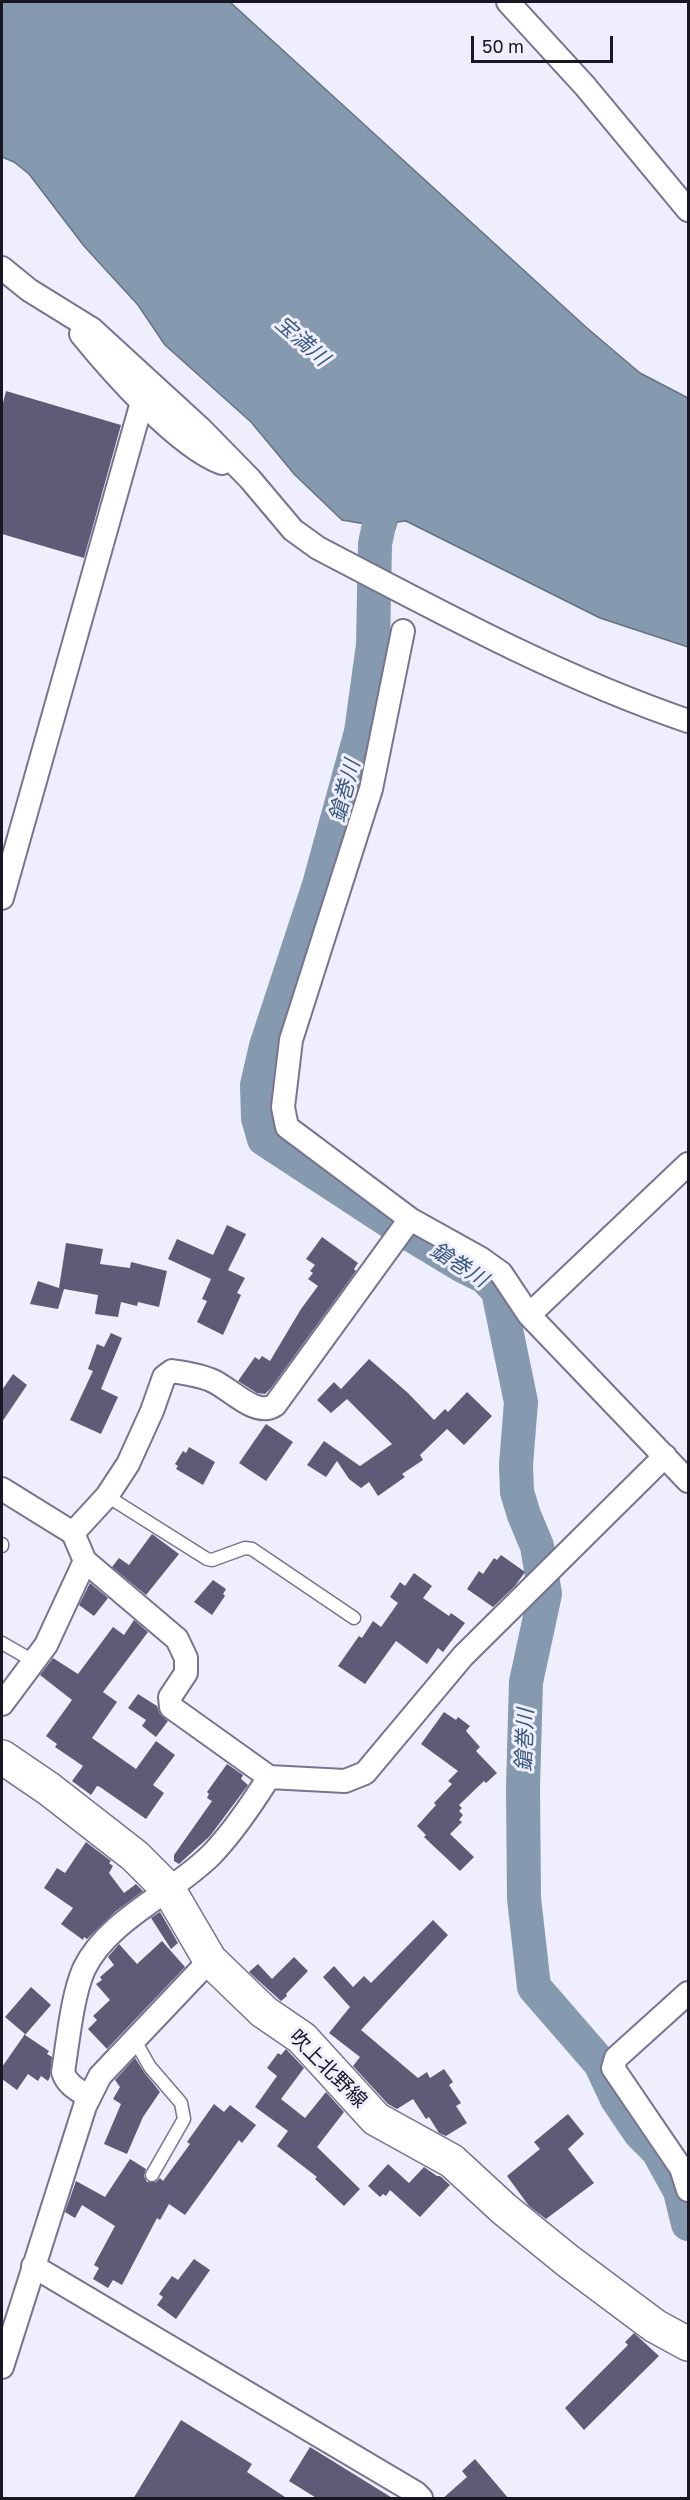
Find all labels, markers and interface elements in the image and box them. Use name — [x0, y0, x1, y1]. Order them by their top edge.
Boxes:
scale bar — [474, 24, 616, 62]
text: 50 m — [482, 35, 524, 57]
water label: 宝満川 — [270, 311, 334, 371]
water label: 鎗巻川 — [325, 757, 365, 825]
water label: 鎗巻川 — [426, 1237, 492, 1293]
water label: 鎗巻川 — [511, 1708, 539, 1772]
street label: 吹上北野線 — [284, 2025, 372, 2113]

